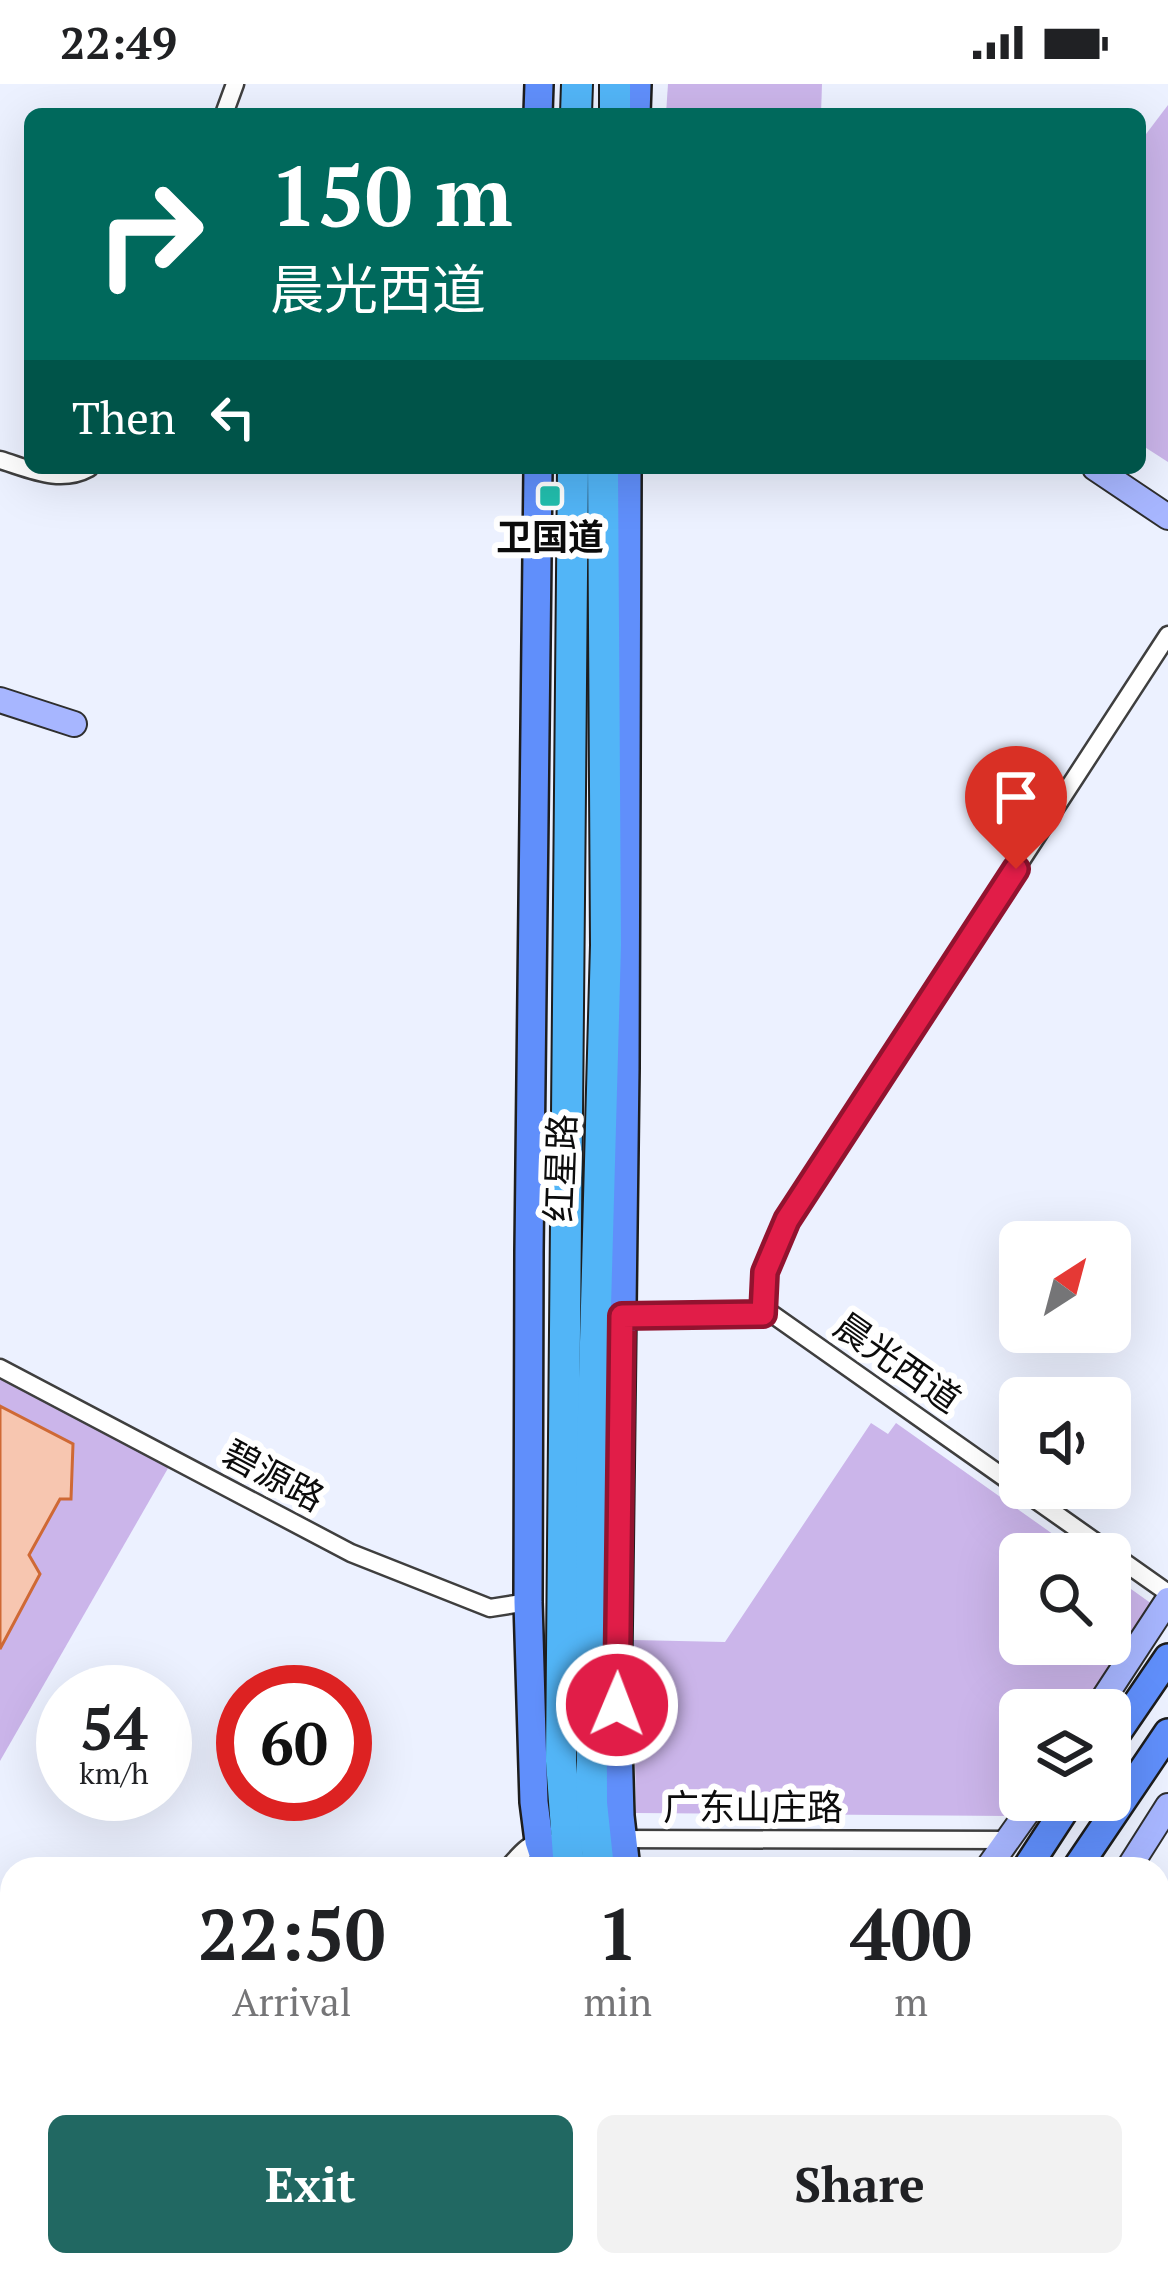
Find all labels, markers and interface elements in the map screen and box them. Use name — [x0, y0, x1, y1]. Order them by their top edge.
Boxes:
text: 22:49 — [60, 12, 177, 72]
text: 150 m — [270, 139, 513, 250]
icon: right — [72, 156, 228, 312]
text: 晨光西道 — [270, 253, 486, 324]
icon: left — [200, 384, 266, 450]
text: Then — [72, 387, 176, 447]
marker: 卫国道 — [537, 483, 563, 509]
place label: 卫国道 — [496, 513, 604, 560]
pin — [965, 746, 1067, 869]
icon: arrive — [983, 764, 1049, 830]
street label: 红星路 — [535, 1113, 585, 1223]
north arrow — [999, 1221, 1131, 1353]
map controls — [999, 1221, 1131, 1821]
street label: 晨光西道 — [826, 1301, 970, 1423]
button: sound — [999, 1377, 1131, 1509]
street label: 碧源路 — [215, 1429, 333, 1521]
button: search — [999, 1533, 1131, 1665]
position arrow — [554, 1642, 680, 1768]
speed limit sign: 60 — [216, 1665, 372, 1821]
text: 54 — [80, 1688, 148, 1767]
button: layers — [999, 1689, 1131, 1821]
text: km/h — [79, 1753, 149, 1793]
street label: 广东山庄路 — [663, 1783, 843, 1830]
text: 22:50 — [198, 1885, 385, 1981]
text: 1 — [597, 1885, 638, 1981]
text: 400 — [850, 1885, 972, 1981]
text: Arrival — [232, 1975, 351, 2027]
text: min — [583, 1975, 652, 2027]
text: m — [894, 1975, 928, 2027]
button: Exit — [48, 2115, 573, 2253]
button: Share — [597, 2115, 1122, 2253]

